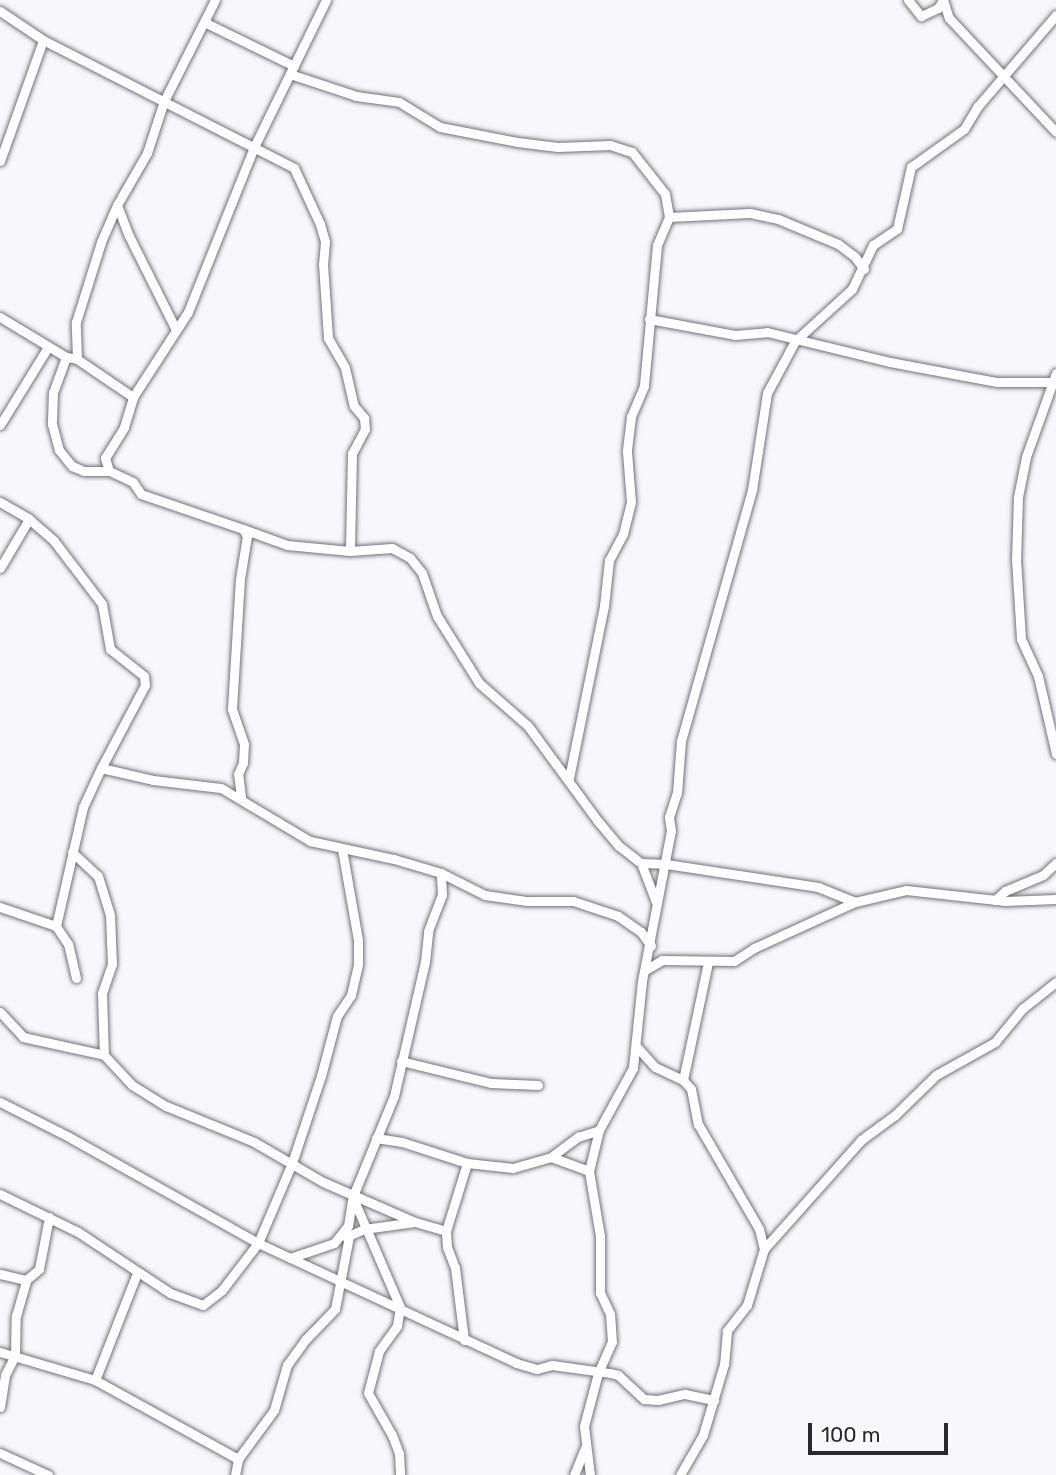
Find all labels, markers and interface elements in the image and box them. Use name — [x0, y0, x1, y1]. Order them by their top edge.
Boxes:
scale bar — [811, 1408, 951, 1452]
text: 100 m — [821, 1422, 880, 1447]

